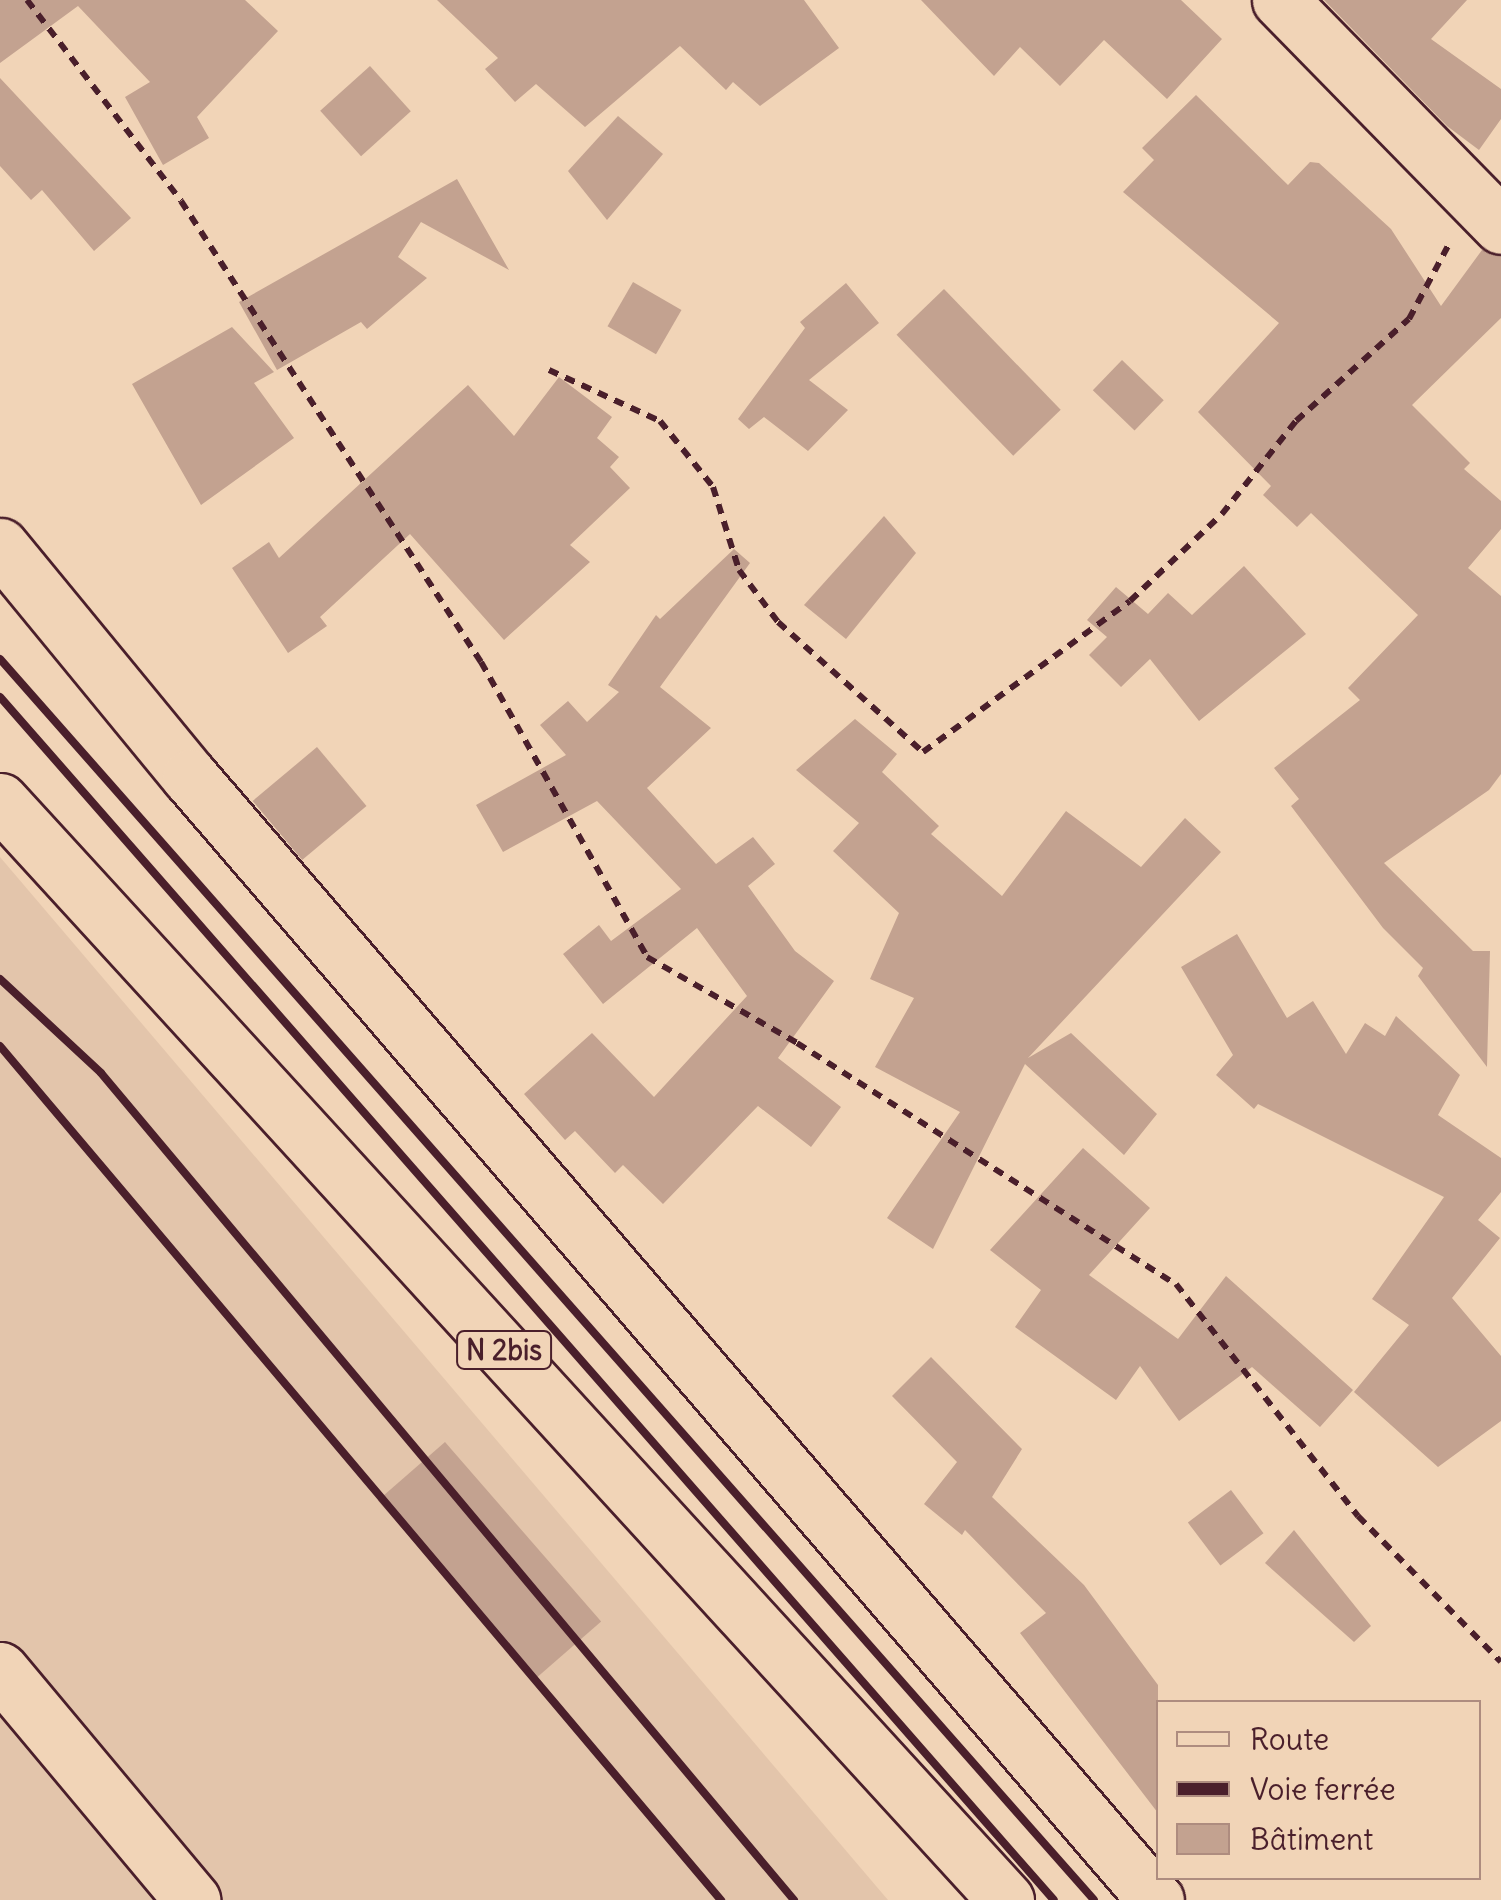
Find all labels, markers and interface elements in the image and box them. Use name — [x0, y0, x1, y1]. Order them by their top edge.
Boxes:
road number: N 2bis — [454, 1327, 554, 1373]
legend — [1156, 1700, 1481, 1880]
text: Route — [1250, 1720, 1329, 1758]
text: Voie ferrée — [1250, 1770, 1396, 1808]
text: Bâtiment — [1250, 1820, 1373, 1858]

